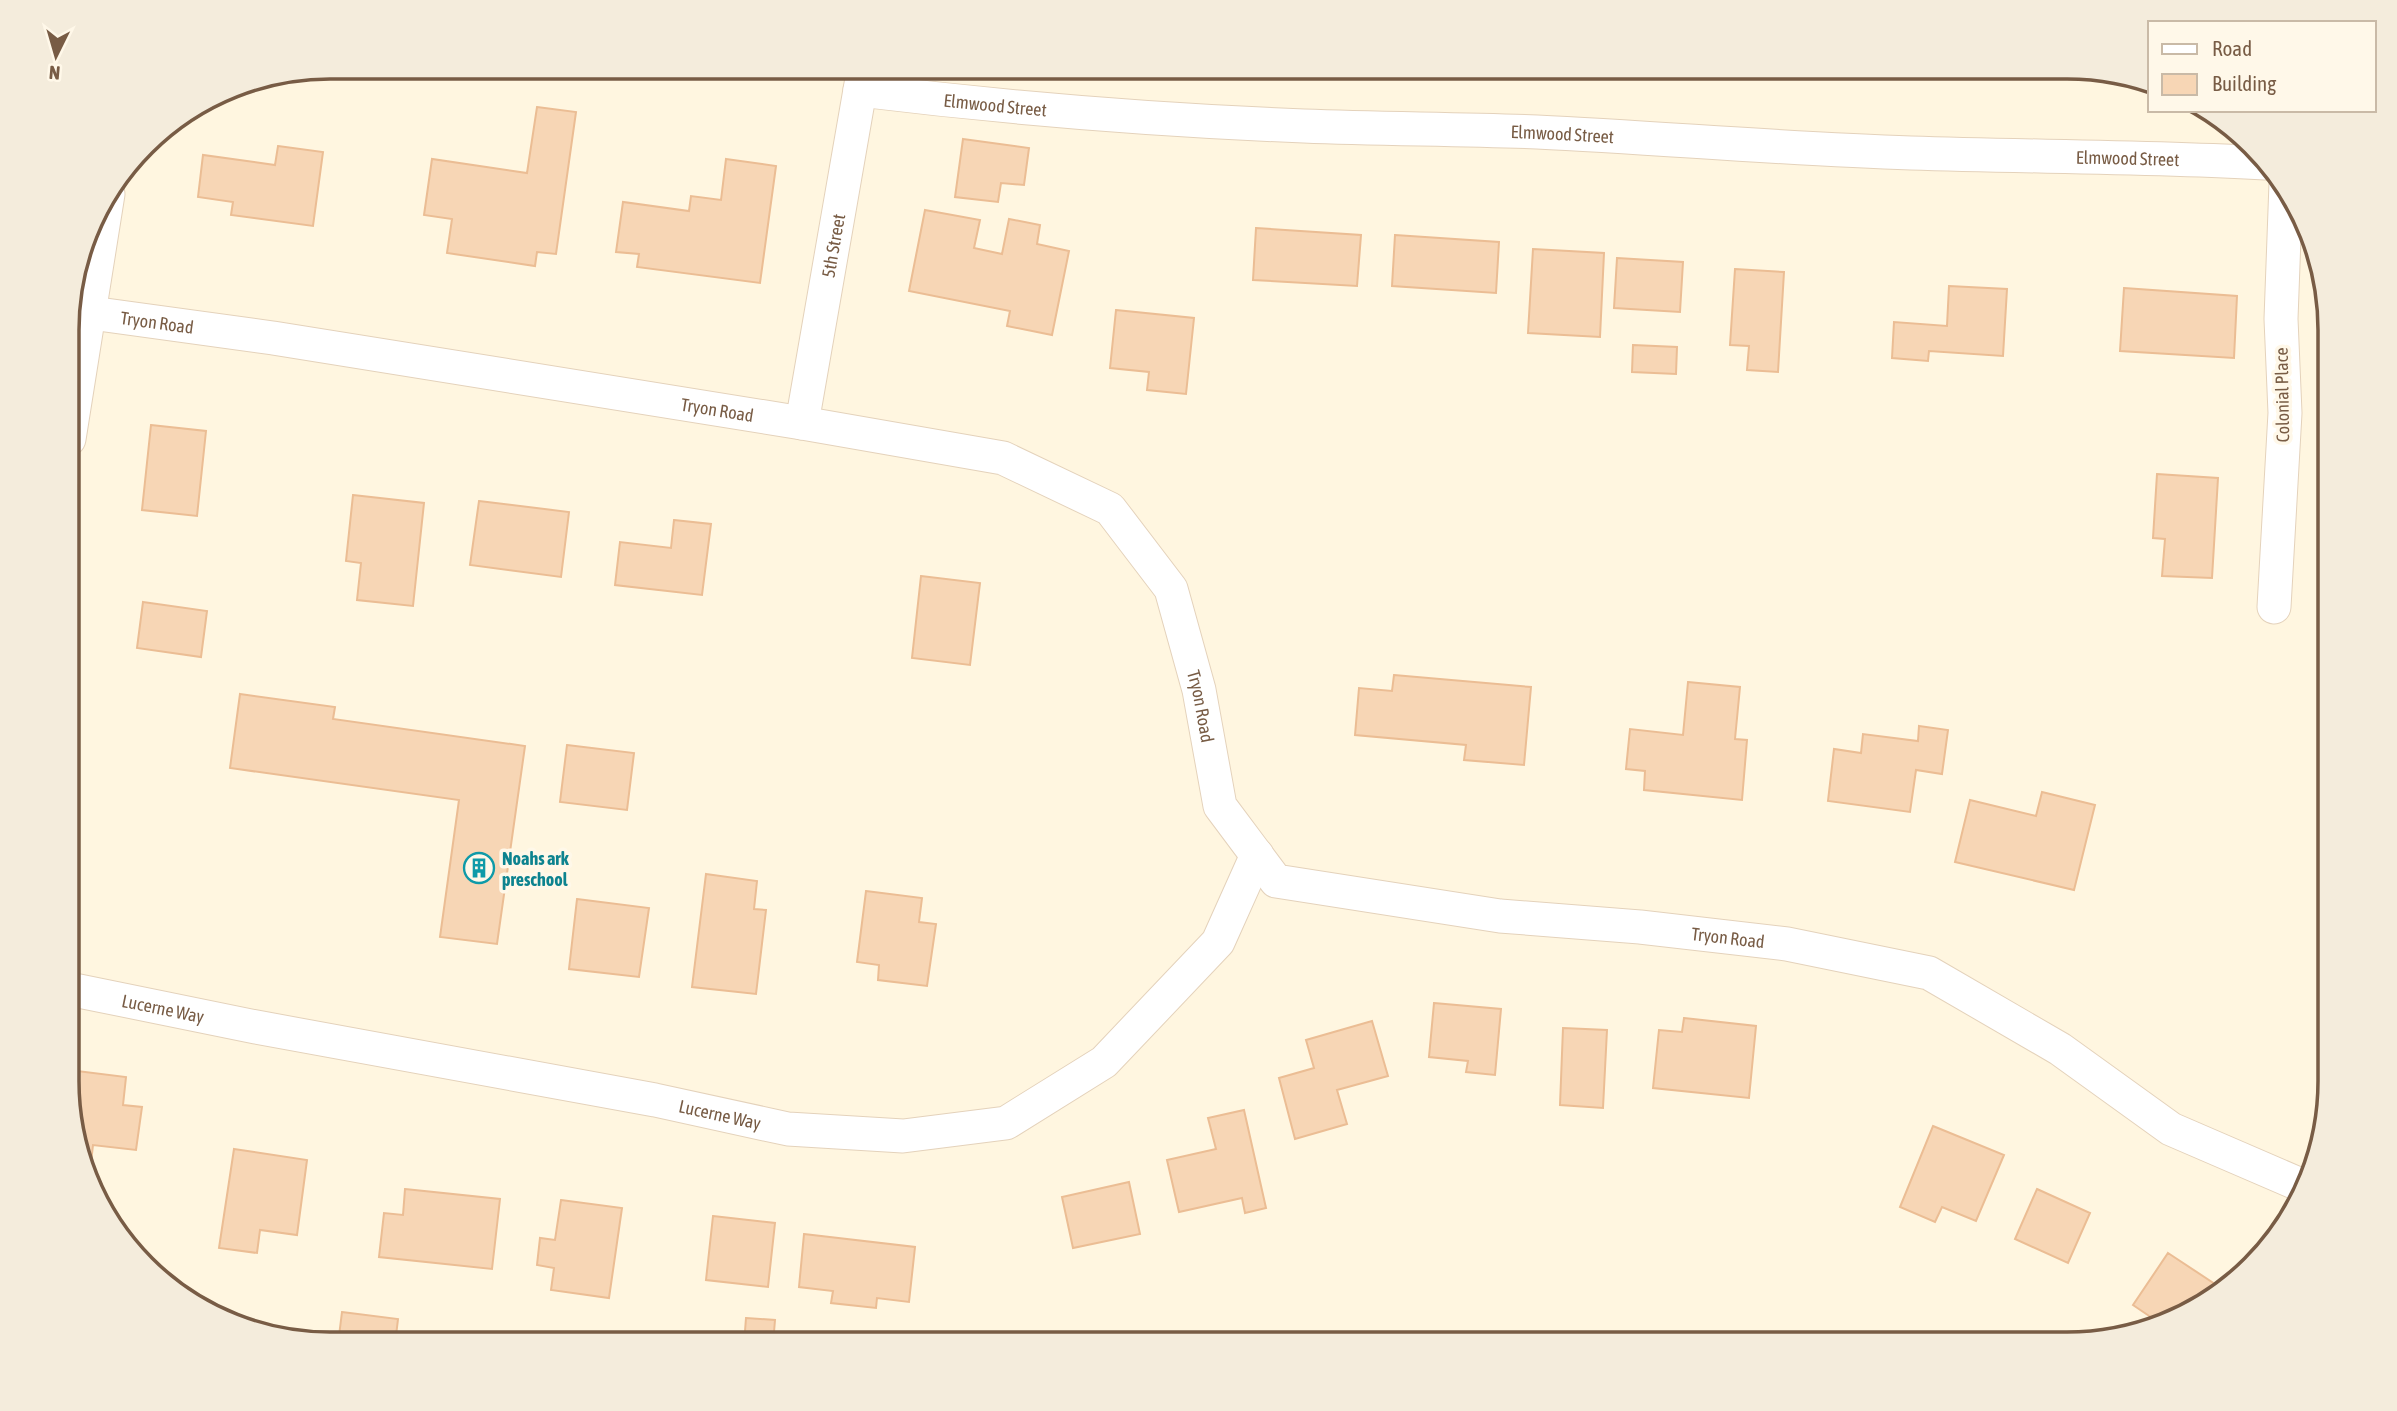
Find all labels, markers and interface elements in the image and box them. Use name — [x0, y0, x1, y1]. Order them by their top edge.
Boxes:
north arrow — [21, 21, 91, 91]
legend — [2148, 21, 2376, 112]
text: Road — [2212, 36, 2252, 60]
text: N — [48, 61, 61, 84]
text: Building — [2212, 71, 2276, 95]
street label: Elmwood Street — [943, 89, 1048, 120]
street label: Elmwood Street — [1510, 121, 1615, 147]
street label: Elmwood Street — [2076, 146, 2180, 170]
street label: 5th Street — [817, 212, 849, 279]
street label: Tryon Road — [119, 307, 195, 337]
street label: Colonial Place — [2271, 347, 2293, 443]
street label: Tryon Road — [679, 393, 755, 426]
street label: Tryon Road — [1183, 668, 1219, 744]
place label: Noahs ark preschool — [502, 848, 570, 890]
building icon: Noahs ark preschool — [462, 851, 496, 885]
street label: Tryon Road — [1690, 923, 1766, 952]
street label: Lucerne Way — [120, 990, 206, 1027]
street label: Lucerne Way — [677, 1095, 763, 1133]

